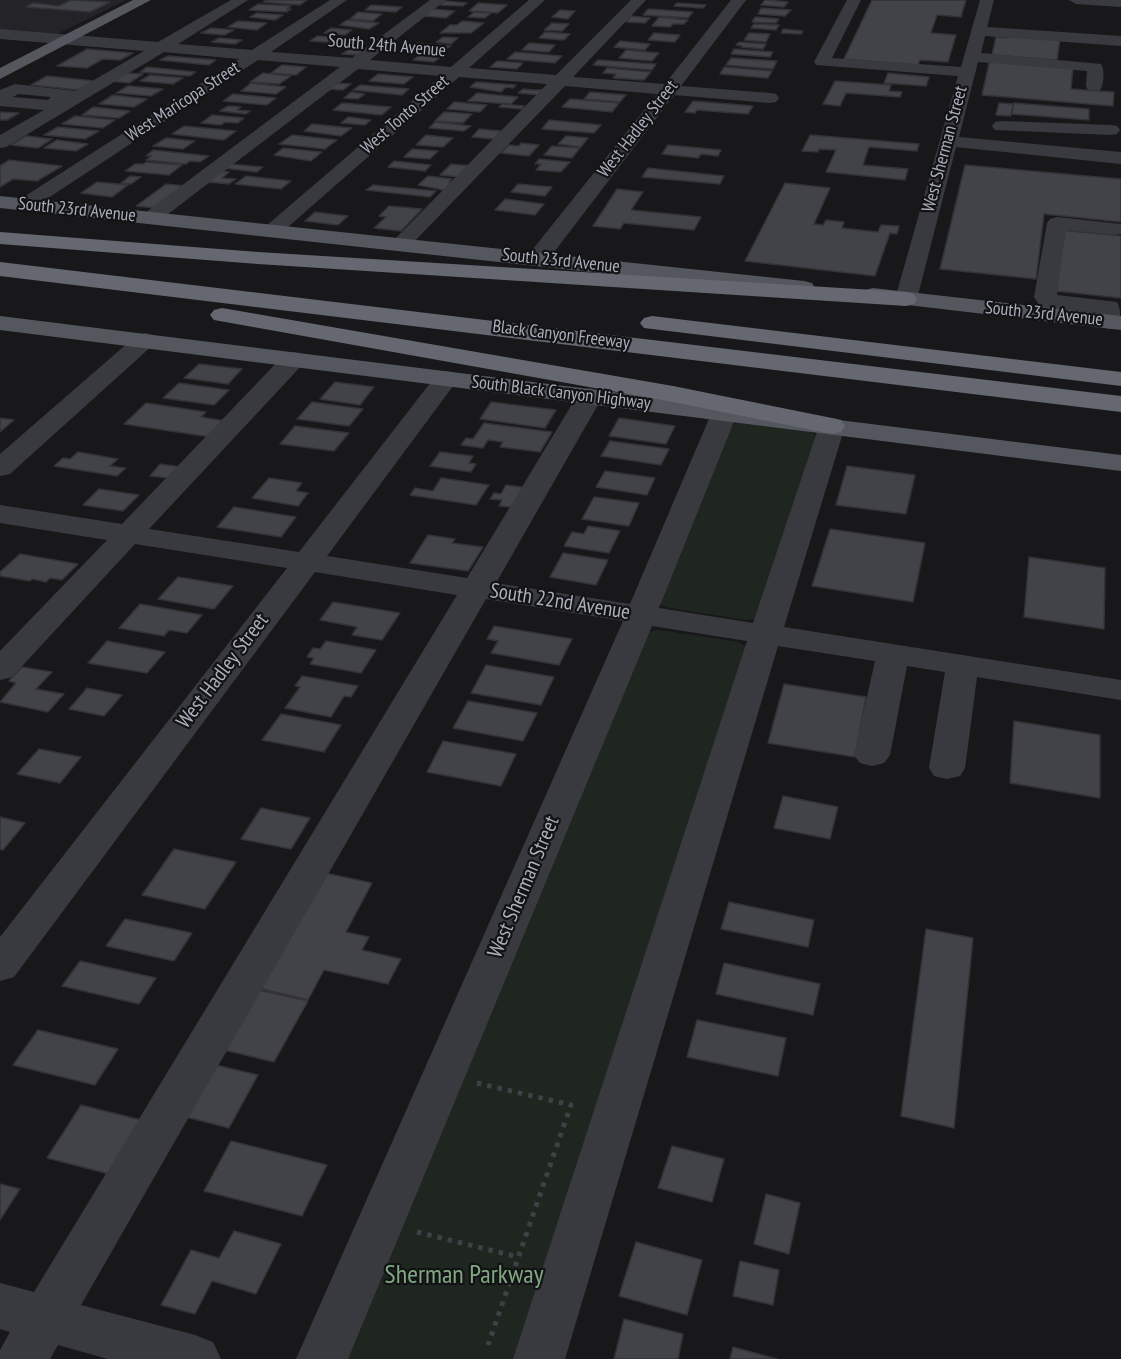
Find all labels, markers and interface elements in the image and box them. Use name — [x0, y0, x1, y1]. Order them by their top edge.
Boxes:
street label: South 24th Avenue — [327, 30, 447, 62]
street label: West Maricopa Street — [122, 57, 244, 147]
street label: West Tonto Street — [357, 71, 453, 159]
street label: West Hadley Street — [593, 76, 683, 182]
street label: West Sherman Street — [918, 84, 972, 214]
street label: South 23rd Avenue — [17, 193, 137, 227]
street label: South 23rd Avenue — [501, 244, 621, 278]
street label: South 23rd Avenue — [984, 297, 1104, 331]
street label: Black Canyon Freeway — [491, 316, 631, 354]
street label: South Black Canyon Highway — [470, 371, 652, 415]
street label: South 22nd Avenue — [488, 578, 632, 626]
street label: West Hadley Street — [172, 609, 274, 733]
street label: West Sherman Street — [483, 812, 565, 962]
park label: Sherman Parkway — [385, 1260, 543, 1292]

